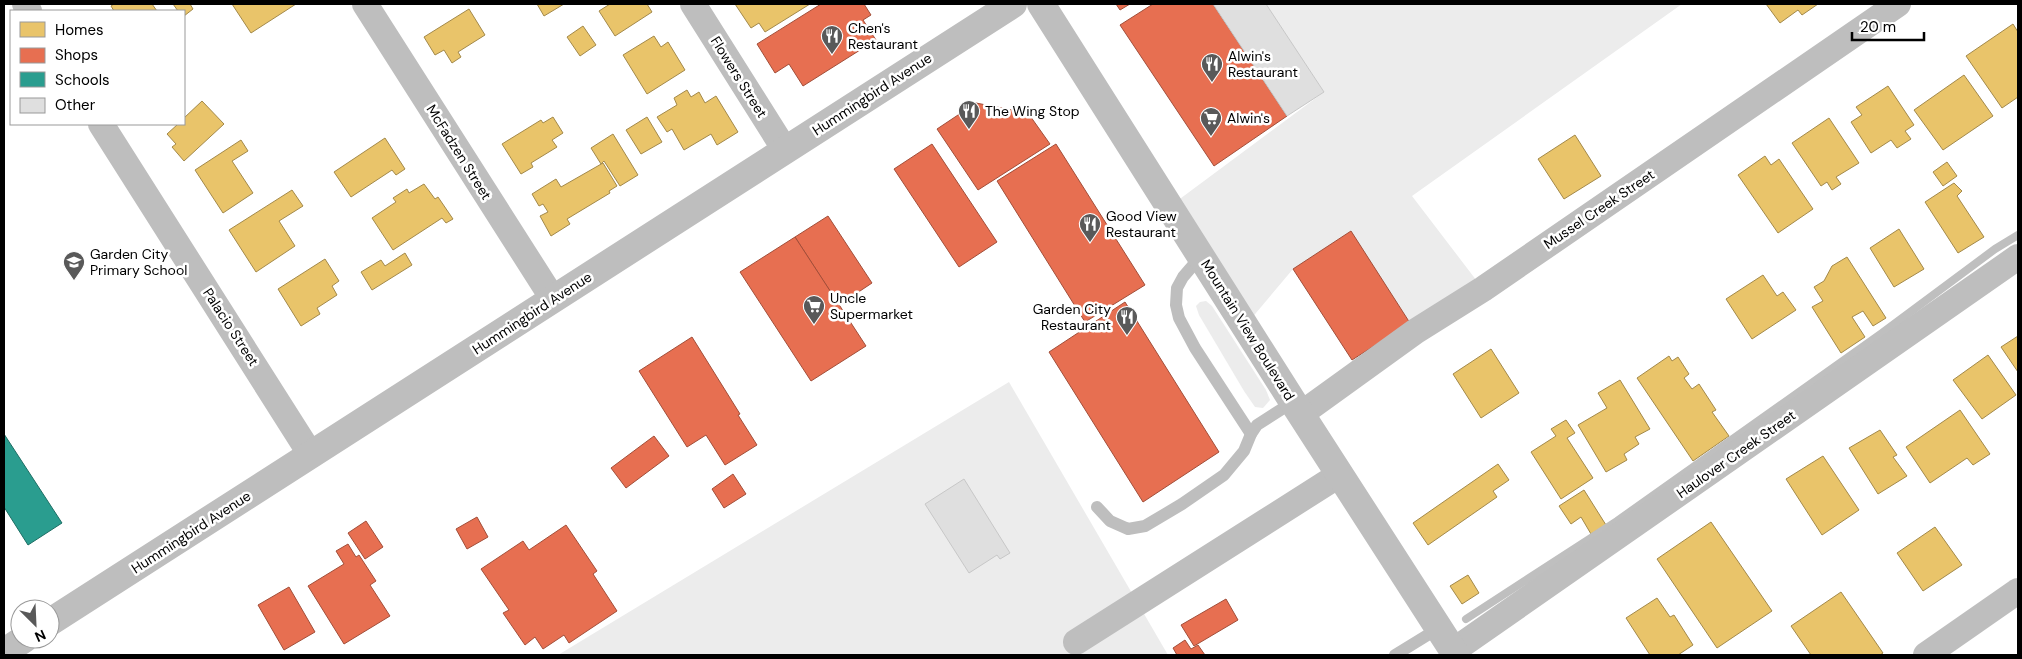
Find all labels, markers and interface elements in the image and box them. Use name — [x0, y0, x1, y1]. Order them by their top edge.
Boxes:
legend — [10, 10, 185, 125]
scale bar — [1852, 10, 1924, 42]
text: 20 m — [1860, 17, 1896, 37]
place label: Chen's Restaurant — [848, 19, 918, 53]
text: Homes — [55, 20, 104, 40]
restaurant icon: Chen's Restaurant — [820, 24, 844, 55]
street label: Flowers Street — [707, 33, 771, 121]
text: Shops — [55, 45, 98, 65]
place label: Alwin's Restaurant — [1228, 47, 1298, 81]
street label: Hummingbird Avenue — [809, 49, 935, 139]
restaurant icon: Alwin's Restaurant — [1200, 52, 1224, 83]
text: Schools — [55, 70, 110, 90]
text: Other — [55, 95, 96, 115]
restaurant icon: The Wing Stop — [957, 99, 981, 130]
street label: McFadzen Street — [422, 101, 496, 203]
place label: The Wing Stop — [985, 102, 1080, 120]
supermarket icon: Alwin's — [1199, 106, 1223, 137]
place label: Alwin's — [1227, 109, 1270, 127]
street label: Mussel Creek Street — [1540, 165, 1658, 253]
place label: Good View Restaurant — [1106, 207, 1177, 241]
restaurant icon: Good View Restaurant — [1078, 212, 1102, 243]
place label: Garden City Primary School — [90, 245, 187, 279]
school or university icon: Garden City Primary School — [62, 250, 86, 281]
street label: Mountain View Boulevard — [1197, 256, 1299, 404]
street label: Hummingbird Avenue — [469, 268, 595, 358]
street label: Palacio Street — [199, 285, 263, 369]
place label: Uncle Supermarket — [830, 289, 913, 323]
supermarket icon: Uncle Supermarket — [802, 294, 826, 325]
place label: Garden City Restaurant — [1033, 300, 1111, 334]
restaurant icon: Garden City Restaurant — [1115, 305, 1139, 336]
street label: Haulover Creek Street — [1673, 406, 1799, 502]
street label: Hummingbird Avenue — [128, 487, 254, 577]
north arrow — [10, 599, 60, 649]
text: N — [32, 626, 49, 646]

